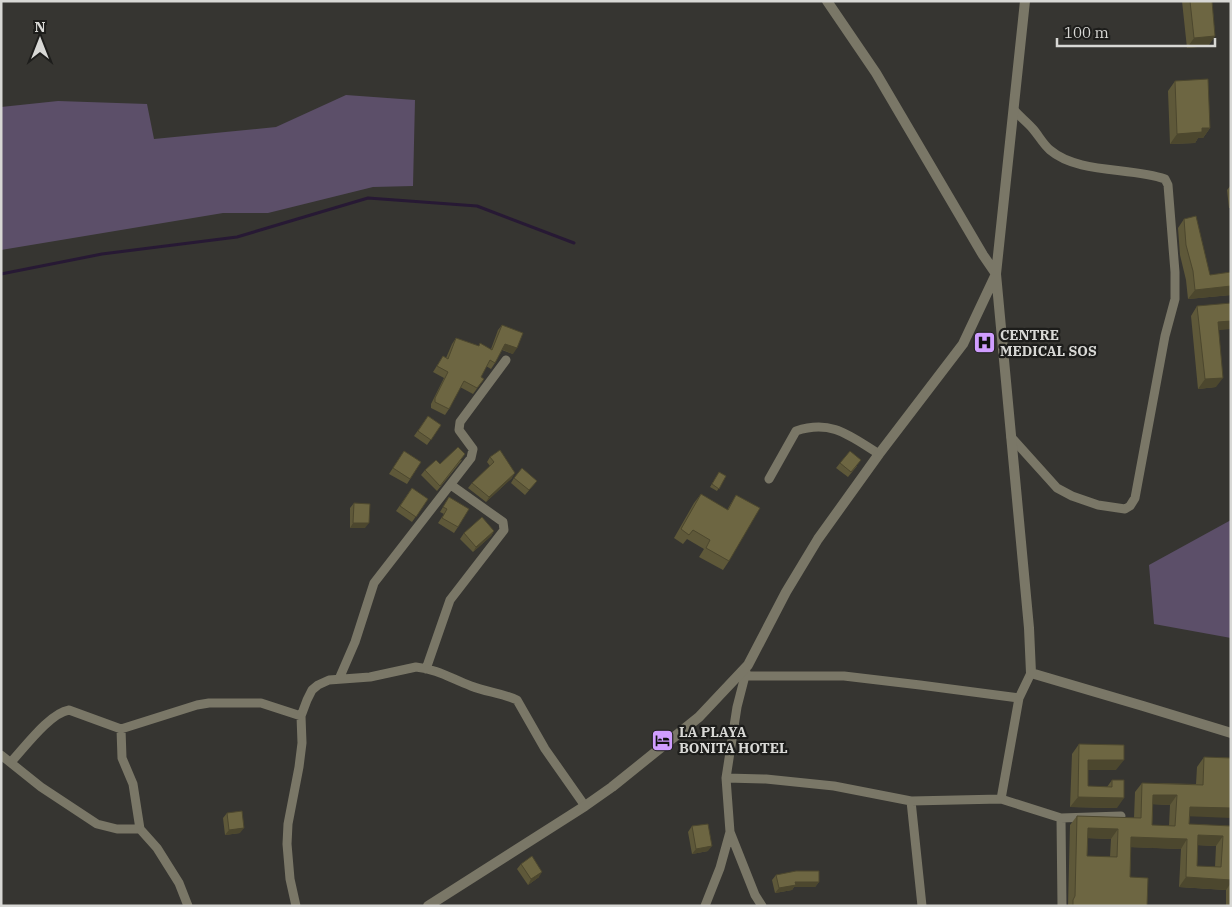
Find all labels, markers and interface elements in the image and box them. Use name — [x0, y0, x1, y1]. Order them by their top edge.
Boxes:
north arrow — [15, 15, 65, 65]
scale bar — [1057, 15, 1214, 47]
text: N — [34, 18, 46, 36]
text: 100 m — [1064, 23, 1109, 42]
place label: CENTRE MEDICAL SOS — [1000, 326, 1097, 360]
hospital icon: CENTRE MEDICAL SOS — [972, 331, 996, 355]
place label: LA PLAYA BONITA HOTEL — [679, 723, 788, 757]
hotel icon: LA PLAYA BONITA HOTEL — [651, 728, 675, 752]

